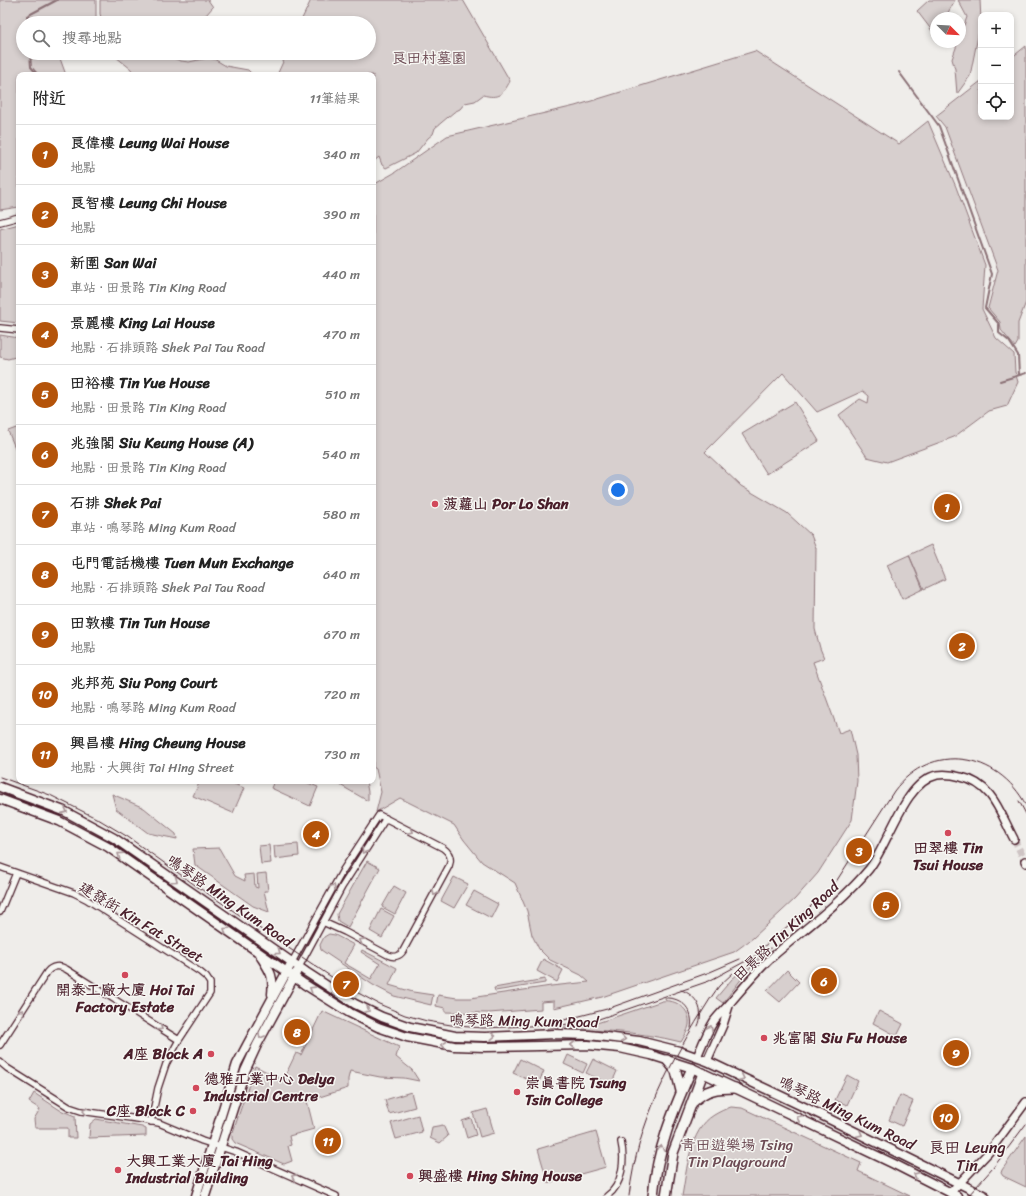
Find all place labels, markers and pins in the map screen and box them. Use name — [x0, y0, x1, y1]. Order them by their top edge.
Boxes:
place label: 菠蘿山 Por Lo Shan — [443, 491, 570, 517]
pin: 1 — [934, 492, 960, 522]
marker: 菠蘿山 Por Lo Shan — [430, 499, 440, 509]
pin: 2 — [949, 631, 975, 661]
pin: 4 — [303, 819, 329, 849]
marker: 田翠樓 Tin Tsui House — [943, 828, 953, 838]
place label: 田翠樓 Tin Tsui House — [913, 835, 984, 878]
pin: 3 — [846, 836, 872, 866]
pin: 5 — [873, 890, 899, 920]
pin: 6 — [811, 966, 837, 996]
pin: 7 — [333, 969, 359, 999]
marker: 開泰工廠大廈 Hoi Tai Factory Estate — [120, 970, 130, 980]
place label: 開泰工廠大廈 Hoi Tai Factory Estate — [56, 977, 195, 1020]
pin: 8 — [284, 1017, 310, 1047]
place label: 兆富閣 Siu Fu House — [772, 1025, 908, 1051]
marker: 兆富閣 Siu Fu House — [759, 1033, 769, 1043]
pin: 9 — [943, 1038, 969, 1068]
place label: A座 Block A — [123, 1041, 203, 1067]
marker: A座 Block A — [206, 1049, 216, 1059]
place label: 德雅工業中心 Delya Industrial Centre — [203, 1066, 335, 1109]
place label: 崇真書院 Tsung Tsin College — [525, 1070, 627, 1113]
marker: 德雅工業中心 Delya Industrial Centre — [191, 1083, 201, 1093]
marker: 崇真書院 Tsung Tsin College — [512, 1087, 522, 1097]
place label: C座 Block C — [106, 1098, 186, 1124]
pin: 10 — [933, 1102, 959, 1132]
marker: C座 Block C — [188, 1106, 198, 1116]
pin: 11 — [315, 1126, 341, 1156]
place label: 大興工業大廈 Tai Hing Industrial Building — [125, 1148, 273, 1191]
place label: 興盛樓 Hing Shing House — [418, 1163, 582, 1189]
marker: 大興工業大廈 Tai Hing Industrial Building — [113, 1165, 123, 1175]
marker: 興盛樓 Hing Shing House — [405, 1171, 415, 1181]

